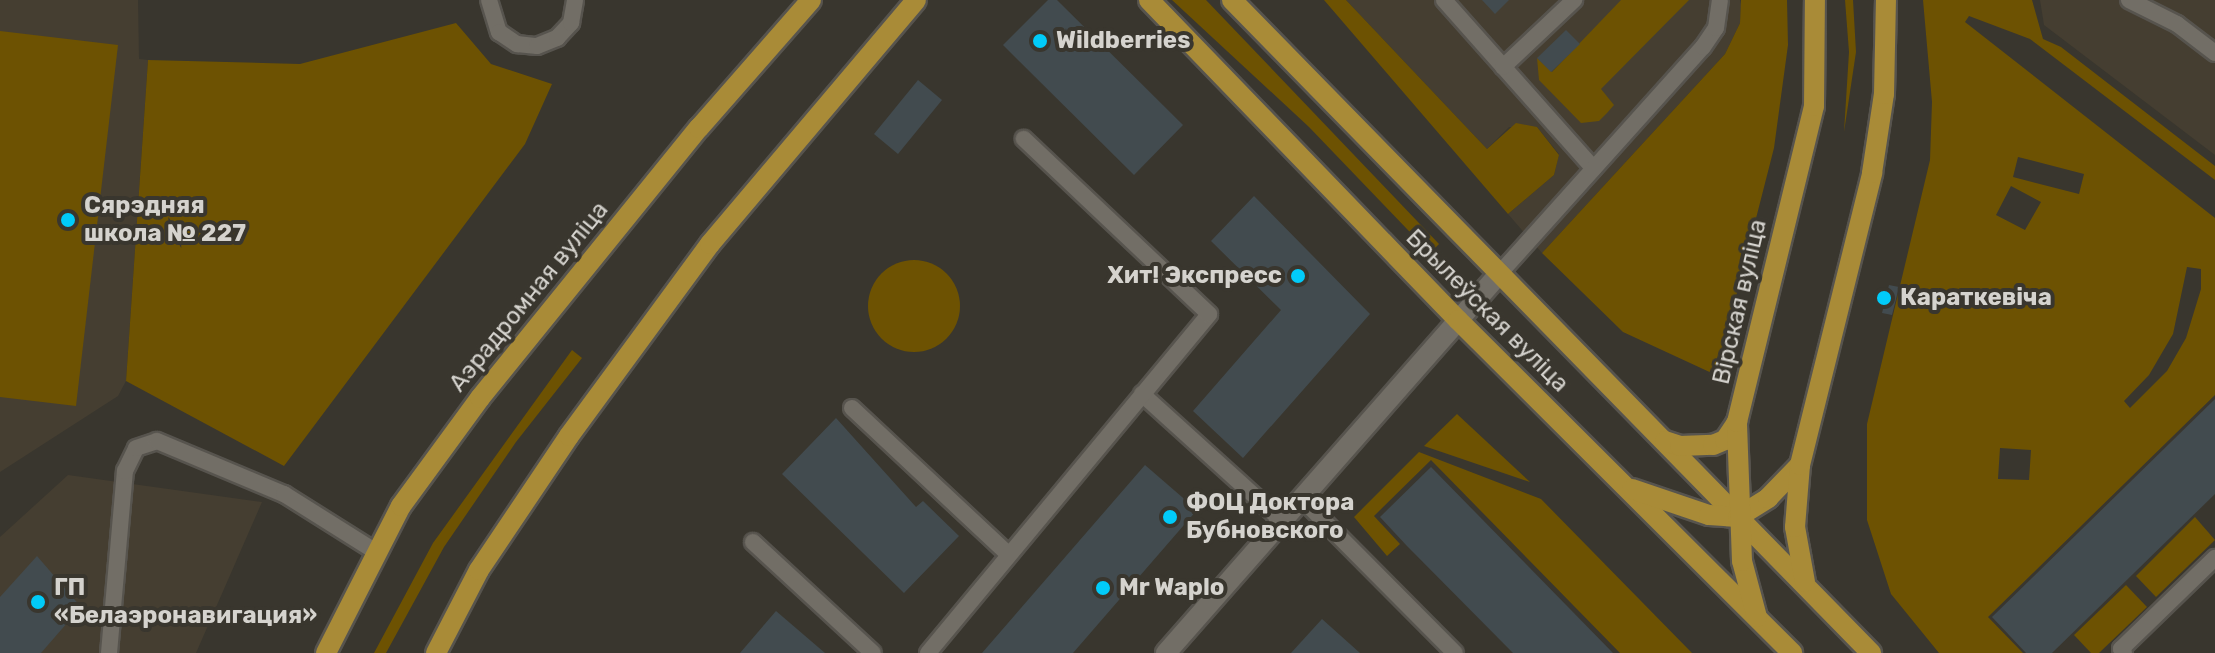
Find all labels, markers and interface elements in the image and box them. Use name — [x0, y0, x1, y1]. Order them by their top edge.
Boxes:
place label: Wildberries — [1056, 27, 1190, 55]
marker: Wildberries — [1031, 32, 1049, 50]
place label: Сярэдняя школа № 227 — [84, 192, 246, 248]
street label: Аэрадромная вуліца — [443, 196, 615, 398]
marker: Сярэдняя школа № 227 — [59, 211, 77, 229]
street label: Вірская вуліца — [1707, 217, 1773, 387]
street label: Брылеўская вуліца — [1400, 224, 1574, 398]
place label: Хит! Экспресс — [1107, 262, 1282, 290]
marker: Хит! Экспресс — [1289, 267, 1307, 285]
place label: Караткевіча — [1900, 284, 2052, 312]
marker: Караткевіча — [1875, 289, 1893, 307]
place label: ФОЦ Доктора Бубновского — [1186, 489, 1354, 545]
marker: ФОЦ Доктора Бубновского — [1161, 508, 1179, 526]
place label: ГП «Белаэронавигация» — [54, 574, 317, 630]
place label: Mr Waplo — [1119, 574, 1225, 602]
marker: Mr Waplo — [1094, 579, 1112, 597]
marker: ГП «Белаэронавигация» — [29, 593, 47, 611]

